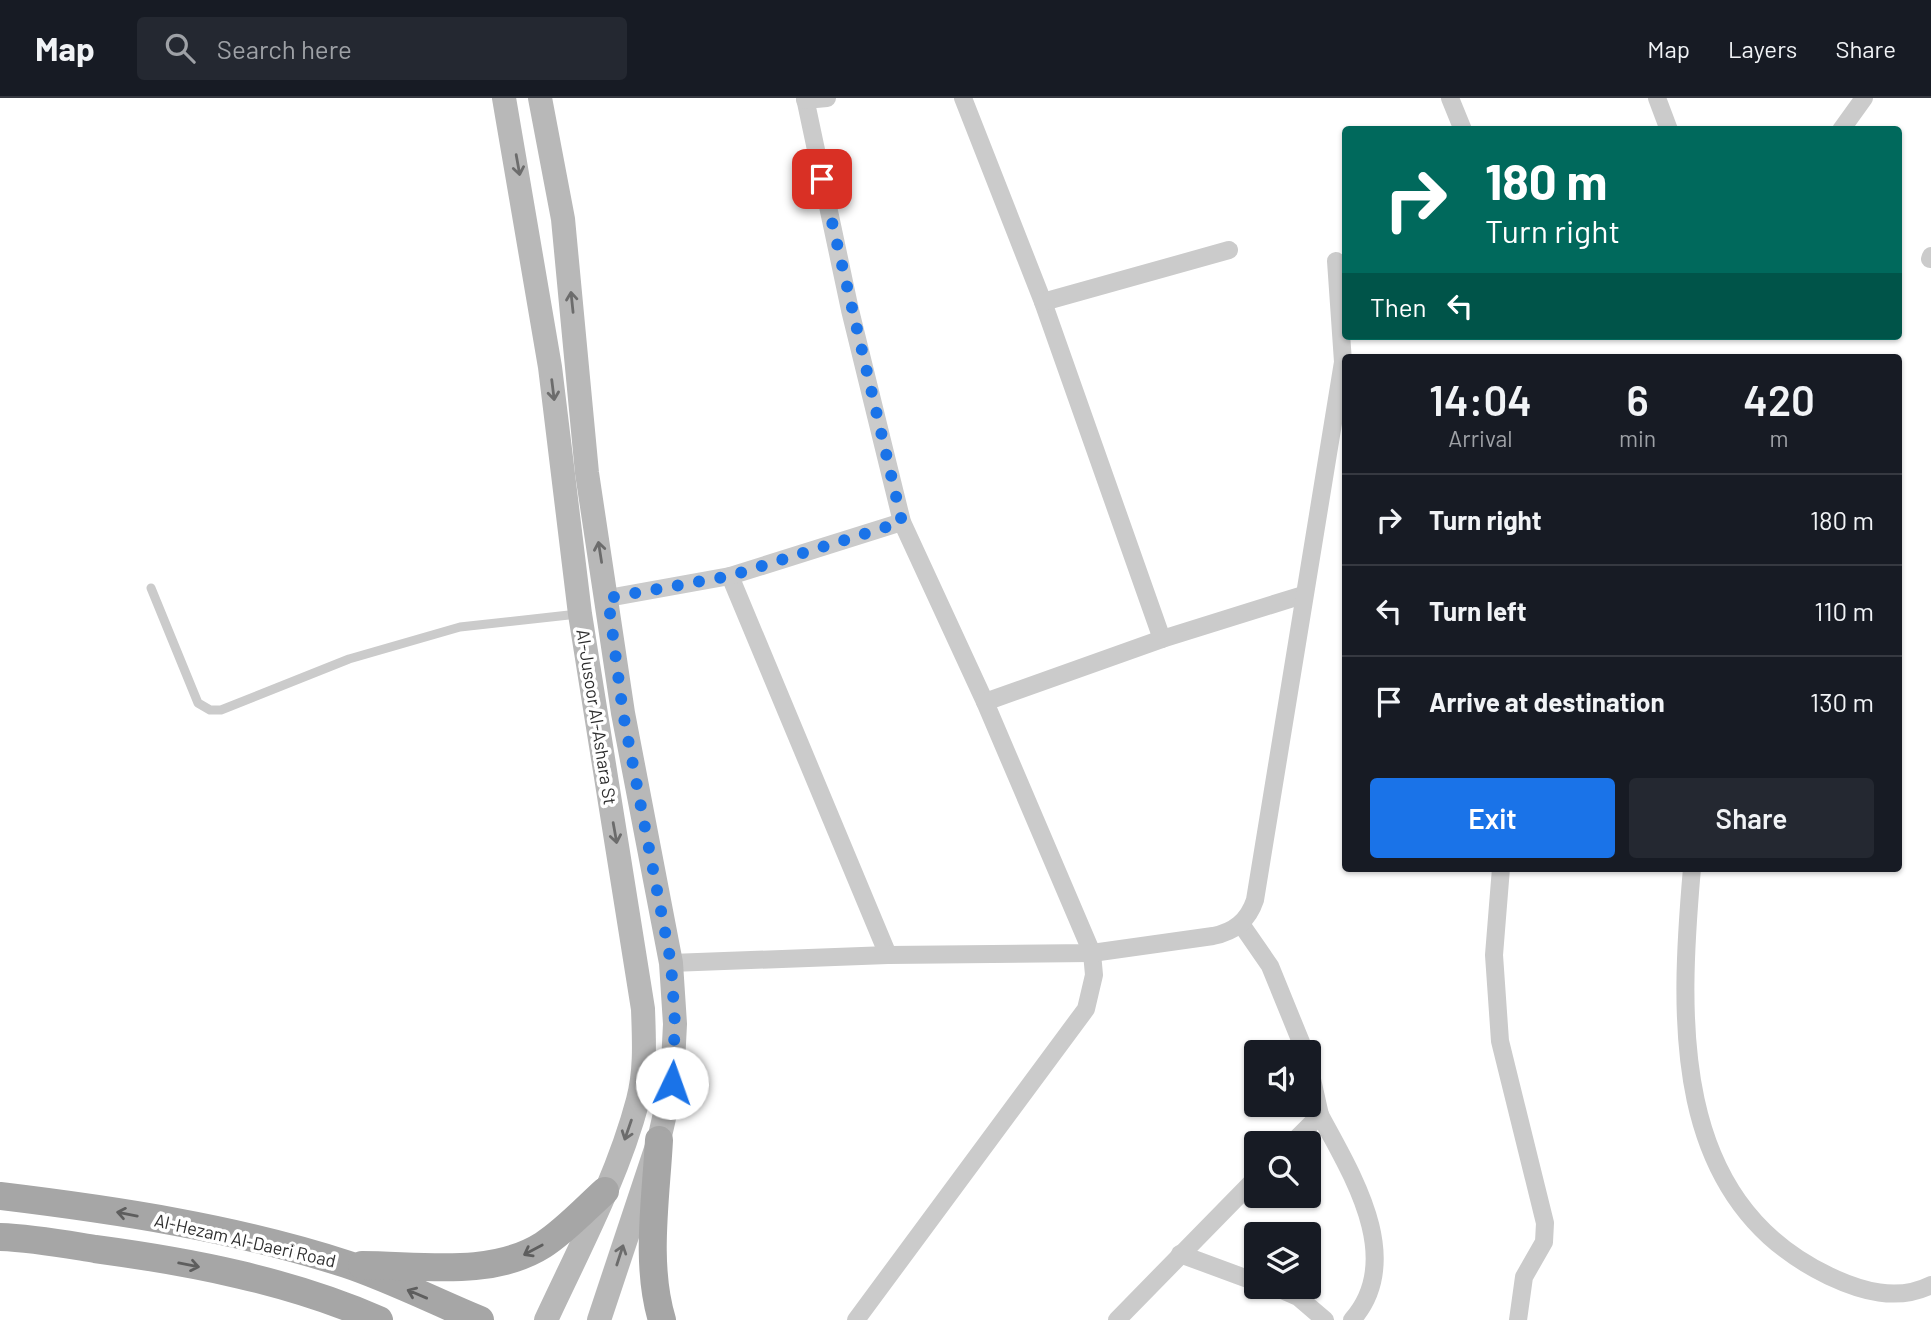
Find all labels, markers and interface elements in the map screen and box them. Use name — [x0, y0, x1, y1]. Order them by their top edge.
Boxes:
search box — [137, 17, 627, 80]
text: Map — [35, 28, 95, 68]
icon: search — [161, 29, 199, 67]
text: Search here — [217, 33, 352, 64]
text: Map — [1647, 34, 1690, 63]
text: Layers — [1728, 34, 1797, 63]
text: Share — [1835, 34, 1896, 63]
pin — [792, 149, 852, 209]
text: 180 m — [1485, 151, 1608, 210]
one-way arrow — [512, 153, 525, 176]
icon: right — [1370, 154, 1461, 245]
icon: arrive — [803, 160, 841, 198]
text: Turn right — [1485, 211, 1620, 249]
icon: left — [1441, 287, 1479, 325]
one-way arrow — [565, 291, 578, 313]
text: Then — [1370, 291, 1427, 322]
text: 14:04 — [1429, 374, 1532, 424]
text: 6 — [1626, 374, 1649, 424]
text: 420 — [1743, 374, 1815, 424]
one-way arrow — [547, 378, 560, 400]
text: Arrival — [1448, 424, 1513, 452]
text: min — [1619, 424, 1656, 452]
text: m — [1770, 424, 1789, 452]
icon: right — [1370, 501, 1408, 539]
text: Turn right — [1429, 504, 1542, 535]
text: 180 m — [1810, 504, 1874, 535]
one-way arrow — [593, 541, 606, 564]
icon: left — [1370, 592, 1408, 630]
text: Turn left — [1429, 595, 1527, 626]
text: 110 m — [1814, 595, 1874, 626]
street label: Al-Jusoor Al-Ashara St — [572, 627, 622, 806]
icon: arrive — [1370, 683, 1408, 721]
text: Arrive at destination — [1429, 686, 1665, 717]
text: 130 m — [1810, 686, 1874, 717]
button: Exit — [1370, 778, 1615, 858]
button: Share — [1629, 778, 1874, 858]
one-way arrow — [609, 821, 622, 844]
map controls — [1244, 1040, 1321, 1299]
button: sound — [1244, 1040, 1321, 1117]
position arrow — [635, 1046, 709, 1120]
one-way arrow — [621, 1118, 633, 1140]
button: search — [1244, 1131, 1321, 1208]
one-way arrow — [116, 1207, 139, 1221]
street label: Al-Hezam Al-Daeri Road — [152, 1208, 338, 1272]
button: layers — [1244, 1222, 1321, 1299]
one-way arrow — [523, 1244, 544, 1257]
one-way arrow — [615, 1245, 628, 1267]
one-way arrow — [177, 1258, 200, 1272]
one-way arrow — [406, 1286, 428, 1299]

